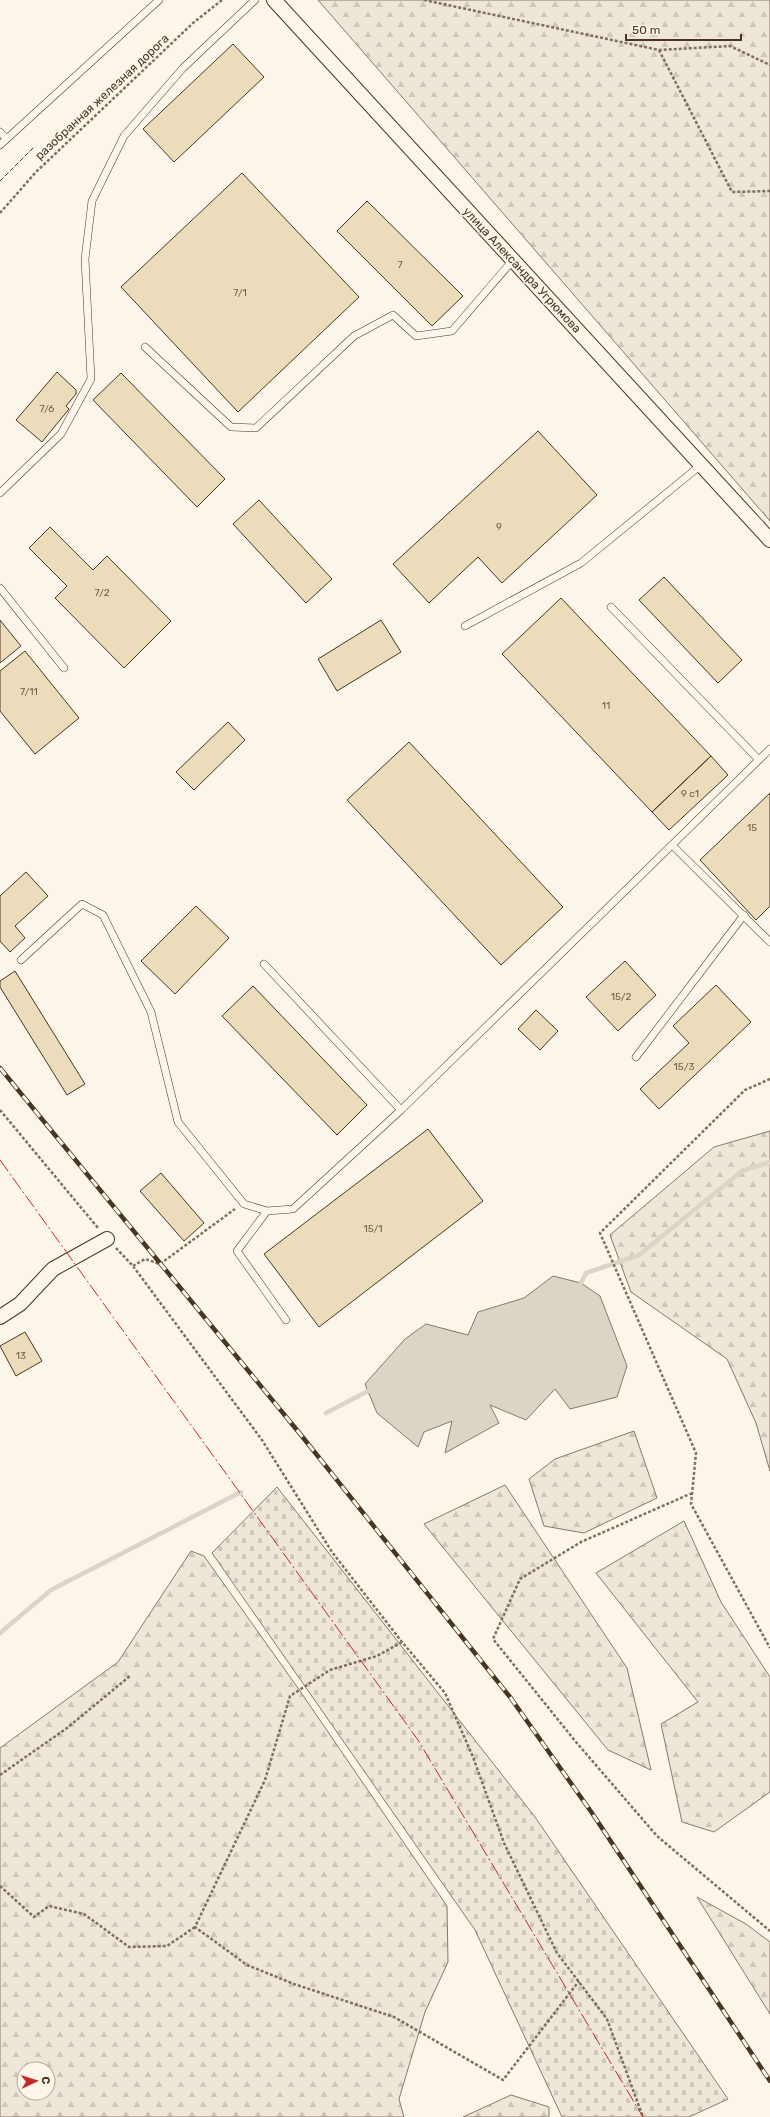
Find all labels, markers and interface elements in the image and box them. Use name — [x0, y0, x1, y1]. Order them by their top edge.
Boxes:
scale bar — [626, 16, 741, 42]
text: 50 m — [632, 23, 660, 37]
street label: разобранная железная дорога — [32, 31, 172, 163]
street label: улица Александра Угрюмова — [460, 204, 584, 336]
house number: 7 — [397, 259, 403, 271]
house number: 7/1 — [233, 287, 247, 299]
house number: 7/6 — [40, 403, 54, 415]
house number: 9 — [496, 521, 502, 533]
house number: 7/2 — [94, 587, 110, 599]
house number: 7/11 — [20, 686, 38, 698]
house number: 11 — [602, 700, 610, 712]
house number: 9 с1 — [681, 788, 699, 800]
house number: 15 — [747, 822, 757, 834]
house number: 15/2 — [611, 991, 631, 1003]
house number: 15/3 — [673, 1061, 695, 1073]
house number: 15/1 — [363, 1223, 383, 1235]
house number: 13 — [16, 1350, 26, 1362]
north arrow — [16, 2061, 56, 2101]
text: С — [39, 2076, 52, 2085]

